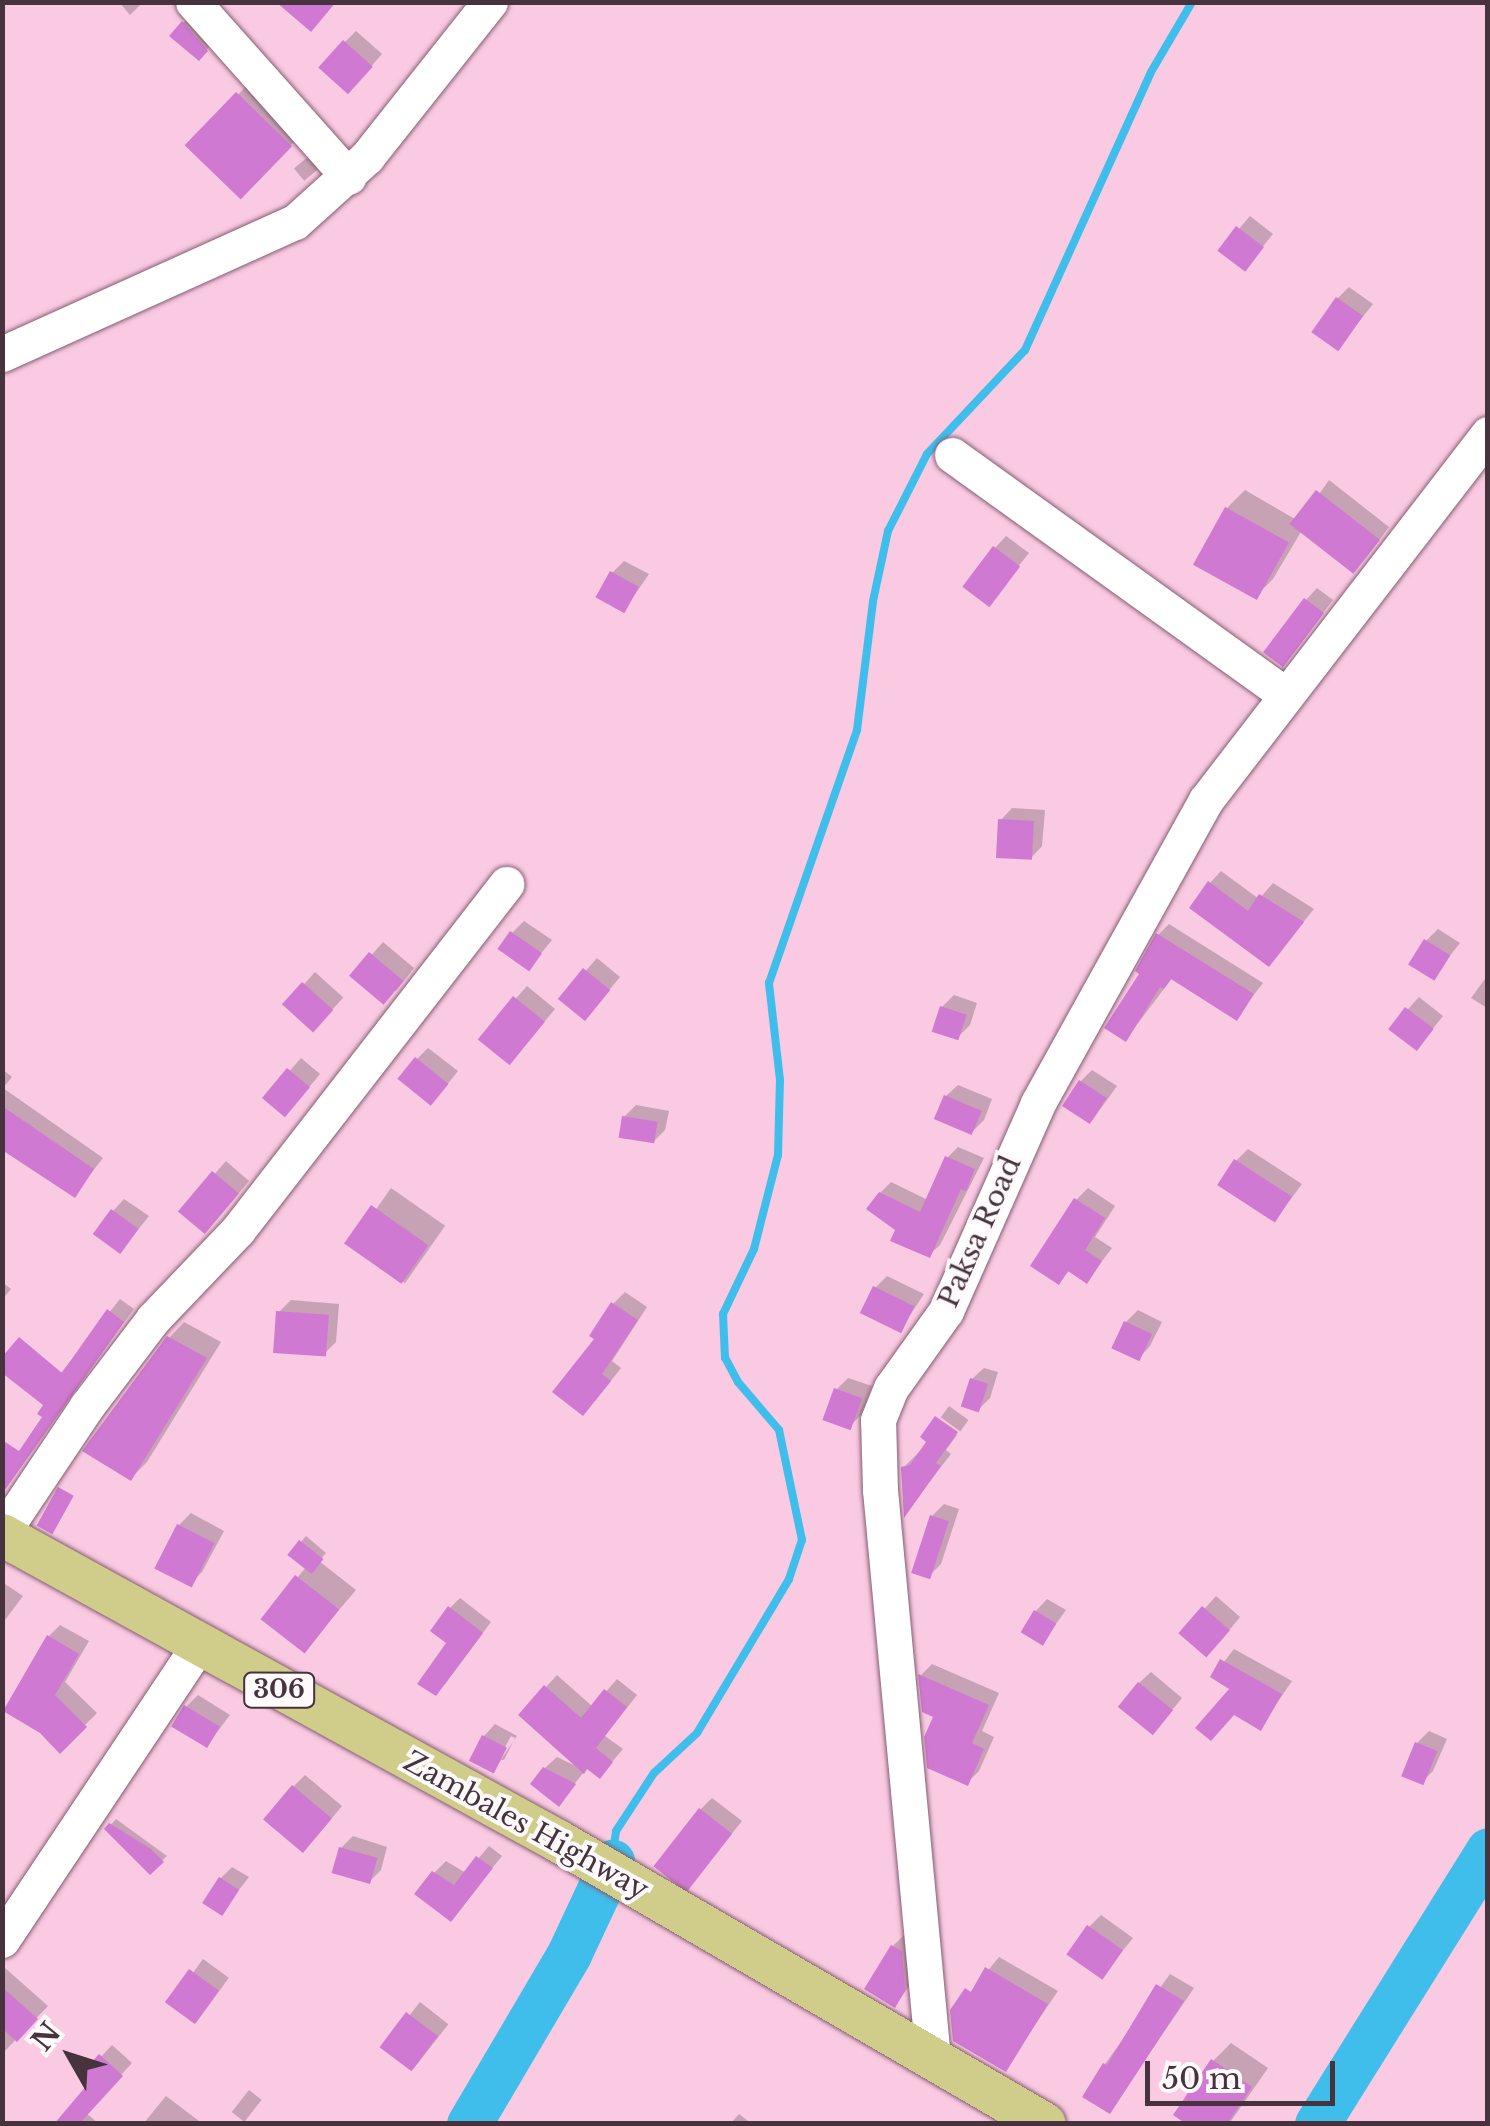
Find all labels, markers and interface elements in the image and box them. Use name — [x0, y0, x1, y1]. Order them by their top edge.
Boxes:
street label: Paksa Road — [932, 1151, 1028, 1313]
road number: 306 — [242, 1670, 316, 1710]
street label: Zambales Highway — [398, 1745, 654, 1907]
north arrow — [20, 2006, 120, 2106]
text: N — [24, 2016, 68, 2058]
scale bar — [1150, 2041, 1340, 2103]
text: 50 m — [1162, 2060, 1241, 2097]

